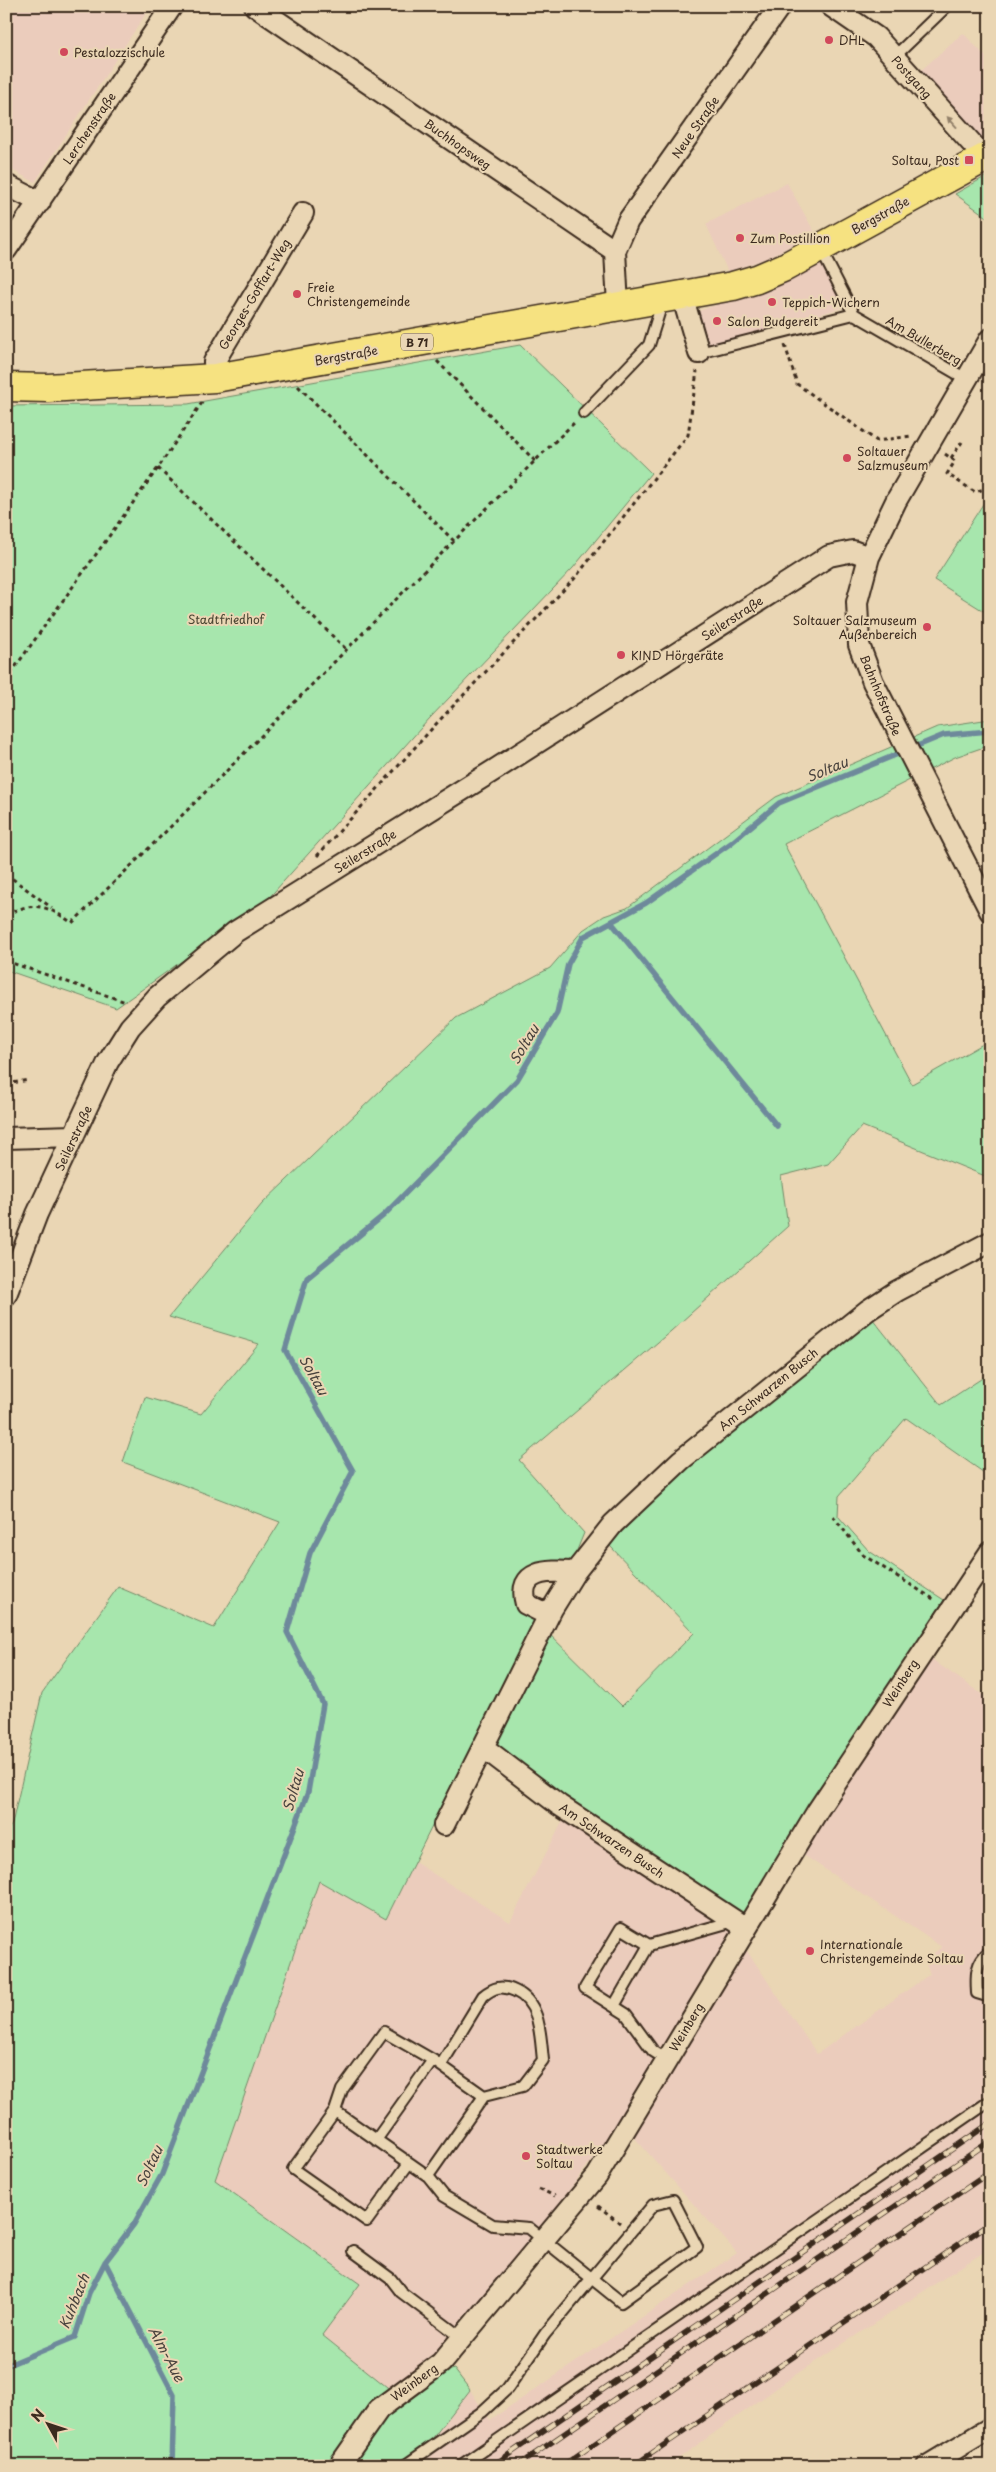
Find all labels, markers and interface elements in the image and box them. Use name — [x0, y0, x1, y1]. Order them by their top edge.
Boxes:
place label: DHL — [839, 31, 865, 49]
marker: DHL — [823, 34, 835, 46]
place label: Pestalozzischule — [74, 43, 165, 61]
marker: Pestalozzischule — [58, 46, 70, 58]
street label: Postgang — [888, 51, 936, 103]
street label: Lerchenstraße — [58, 88, 120, 168]
street label: Neue Straße — [667, 92, 723, 162]
street label: Buchhopsweg — [421, 114, 495, 174]
one-way arrow — [946, 116, 958, 128]
place label: Soltau, Post — [891, 151, 959, 169]
marker: Soltau, Post — [963, 154, 975, 166]
street label: Bergstraße — [848, 192, 912, 238]
place label: Zum Postillion — [750, 229, 830, 247]
marker: Zum Postillion — [734, 232, 746, 244]
street label: Georges-Goffart-Weg — [214, 235, 294, 353]
place label: Freie Christengemeinde — [307, 278, 410, 310]
marker: Freie Christengemeinde — [291, 288, 303, 300]
place label: Teppich-Wichern — [782, 293, 880, 311]
marker: Teppich-Wichern — [766, 296, 778, 308]
street label: Am Bullerberg — [883, 311, 965, 369]
place label: Salon Budgereit — [727, 312, 818, 330]
marker: Salon Budgereit — [711, 315, 723, 327]
road number: B 71 — [401, 334, 433, 351]
street label: Bergstraße — [313, 341, 379, 369]
place label: Soltauer Salzmuseum — [857, 442, 928, 474]
marker: Soltauer Salzmuseum — [841, 452, 853, 464]
street label: Seilerstraße — [698, 591, 766, 645]
park label: Stadtfriedhof — [188, 610, 266, 628]
place label: Soltauer Salzmuseum Außenbereich — [793, 611, 917, 643]
marker: Soltauer Salzmuseum Außenbereich — [921, 621, 933, 633]
place label: KIND Hörgeräte — [631, 646, 724, 664]
marker: KIND Hörgeräte — [615, 649, 627, 661]
street label: Bahnhofstraße — [856, 652, 906, 738]
water label: Soltau — [803, 751, 852, 787]
street label: Seilerstraße — [330, 825, 400, 877]
water label: Soltau — [504, 1019, 545, 1068]
street label: Seilerstraße — [50, 1102, 96, 1174]
street label: Am Schwarzen Busch — [715, 1343, 821, 1435]
water label: Soltau — [294, 1351, 334, 1400]
street label: Weinberg — [878, 1655, 922, 1711]
water label: Soltau — [277, 1766, 309, 1814]
street label: Am Schwarzen Busch — [556, 1798, 668, 1882]
place label: Internationale Christengemeinde Soltau — [820, 1935, 964, 1967]
marker: Internationale Christengemeinde Soltau — [804, 1945, 816, 1957]
street label: Weinberg — [664, 1999, 708, 2055]
place label: Stadtwerke Soltau — [536, 2140, 603, 2172]
water label: Soltau — [130, 2141, 168, 2190]
marker: Stadtwerke Soltau — [520, 2150, 532, 2162]
water label: Kuhbach — [54, 2270, 95, 2332]
water label: Alm-Aue — [144, 2322, 191, 2387]
street label: Weinberg — [387, 2359, 441, 2405]
north arrow — [22, 2400, 72, 2450]
text: N — [26, 2404, 49, 2426]

